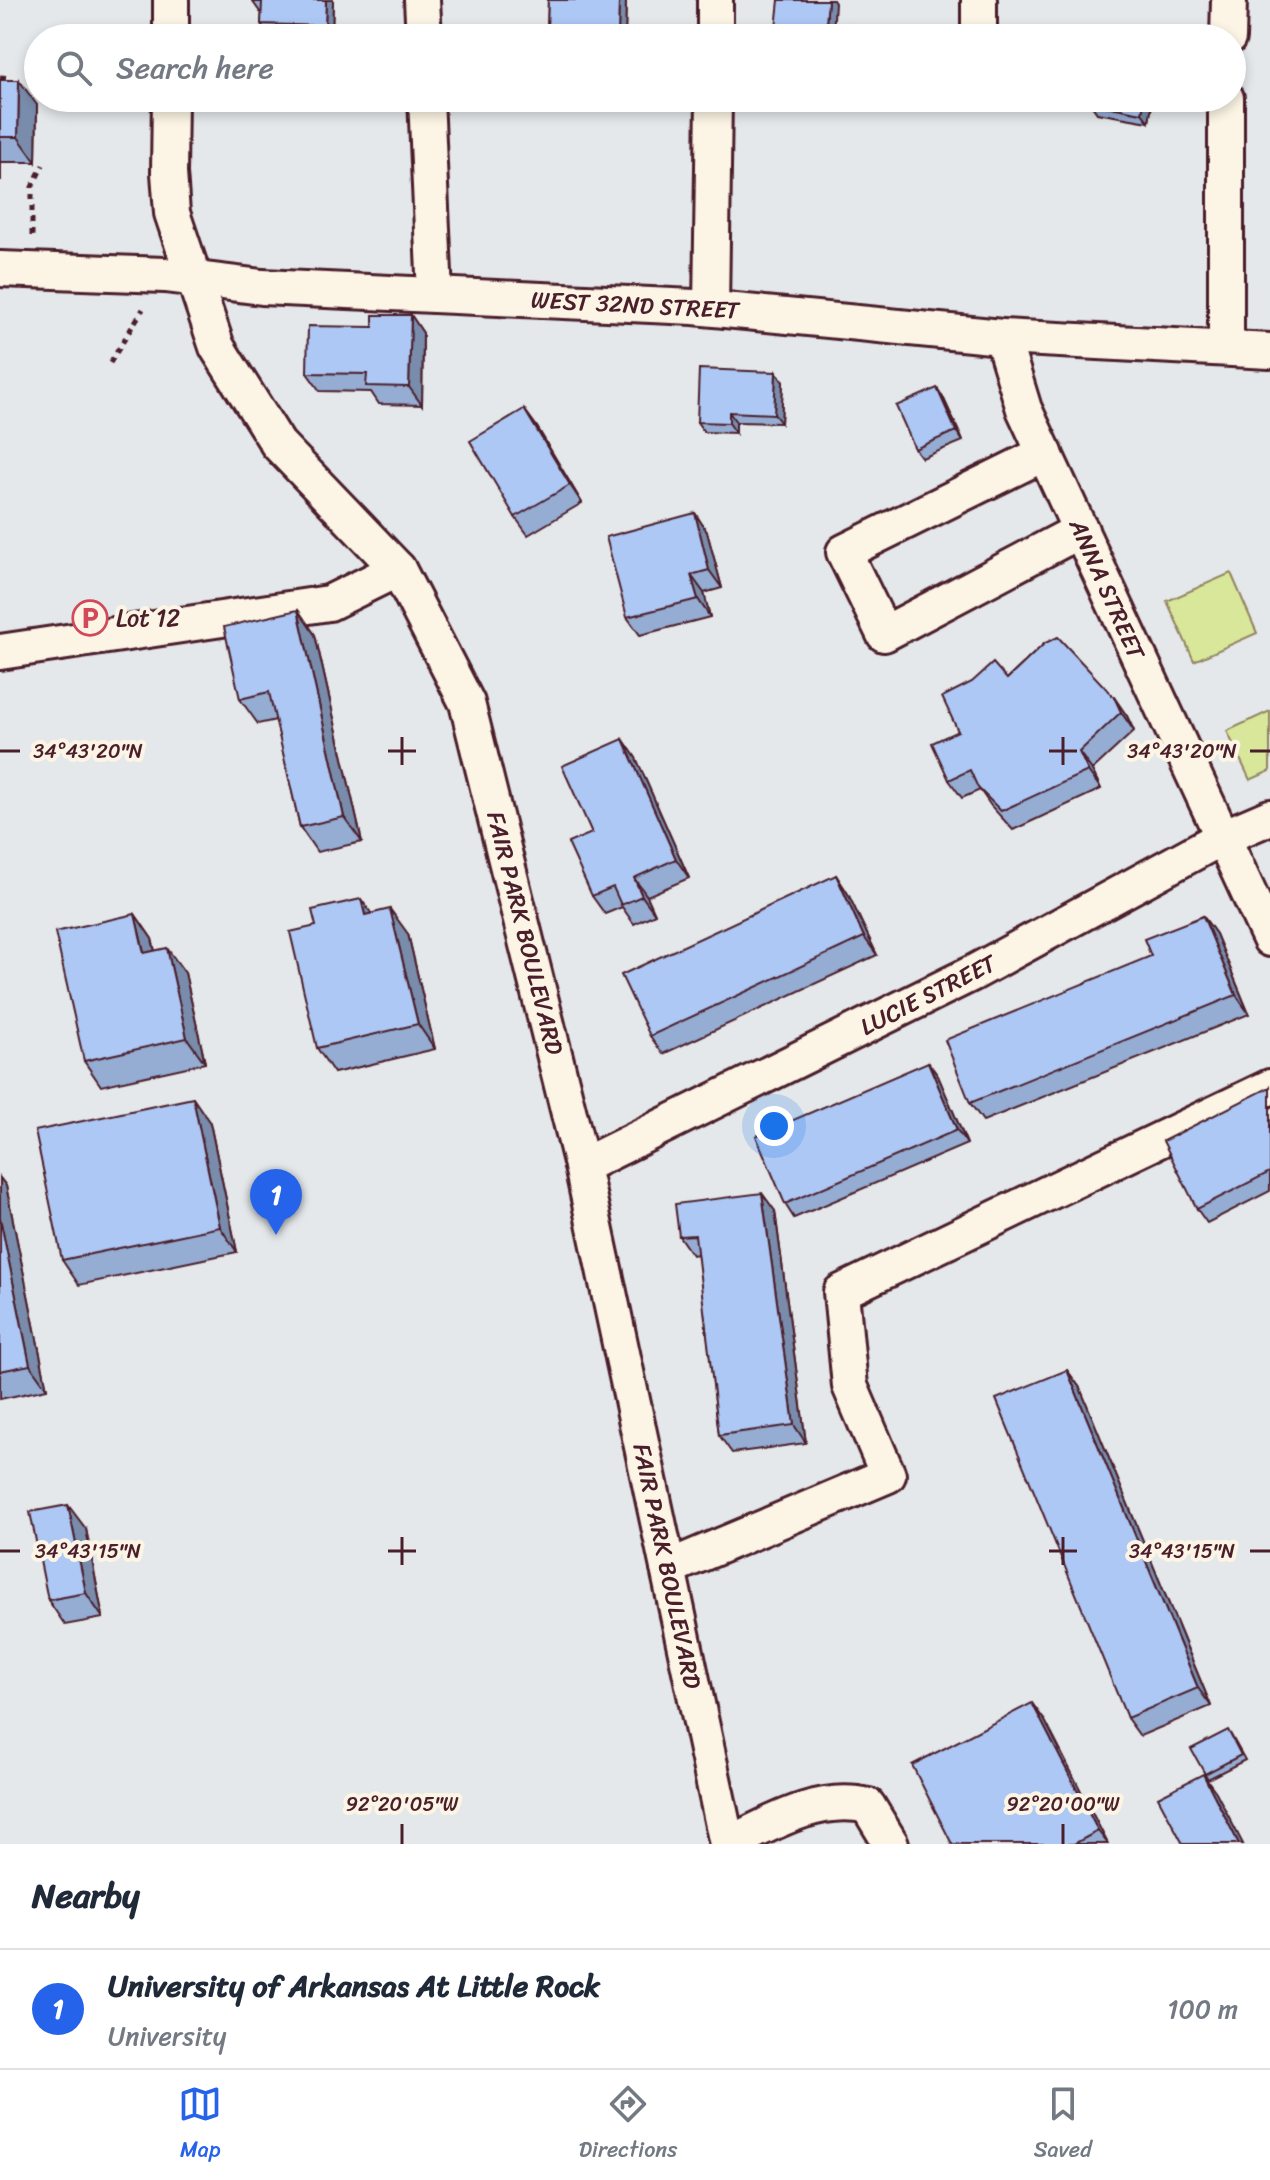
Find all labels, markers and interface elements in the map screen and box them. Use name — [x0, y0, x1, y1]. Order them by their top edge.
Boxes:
search box — [24, 24, 1246, 112]
text: Search here — [116, 41, 274, 95]
icon: search — [52, 46, 96, 90]
street label: WEST 32ND STREET — [530, 279, 742, 332]
street label: ANNA STREET — [1057, 511, 1158, 668]
place label: Lot 12 — [116, 597, 180, 639]
parking icon: Lot 12 — [71, 599, 109, 637]
text: 34°43'20"N — [33, 734, 143, 769]
text: 34°43'20"N — [1127, 734, 1237, 769]
street label: FAIR PARK BOULEVARD — [474, 807, 576, 1060]
street label: LUCIE STREET — [852, 942, 1005, 1047]
your location — [754, 1106, 794, 1146]
pin: 1 — [250, 1169, 302, 1235]
street label: FAIR PARK BOULEVARD — [621, 1440, 714, 1693]
text: 34°43'15"N — [35, 1534, 141, 1569]
text: 34°43'15"N — [1129, 1534, 1235, 1569]
text: 92°20'05"W — [346, 1787, 459, 1822]
text: 92°20'00"W — [1007, 1787, 1120, 1822]
text: Nearby — [32, 1866, 140, 1926]
text: University of Arkansas At Little Rock — [108, 1959, 600, 2013]
text: 1 — [52, 1986, 64, 2032]
text: 100 m — [1167, 1986, 1238, 2032]
text: University — [108, 2013, 226, 2059]
tab: Map — [178, 2082, 222, 2169]
tab: Directions — [579, 2082, 677, 2169]
tab: Saved — [1034, 2082, 1092, 2169]

